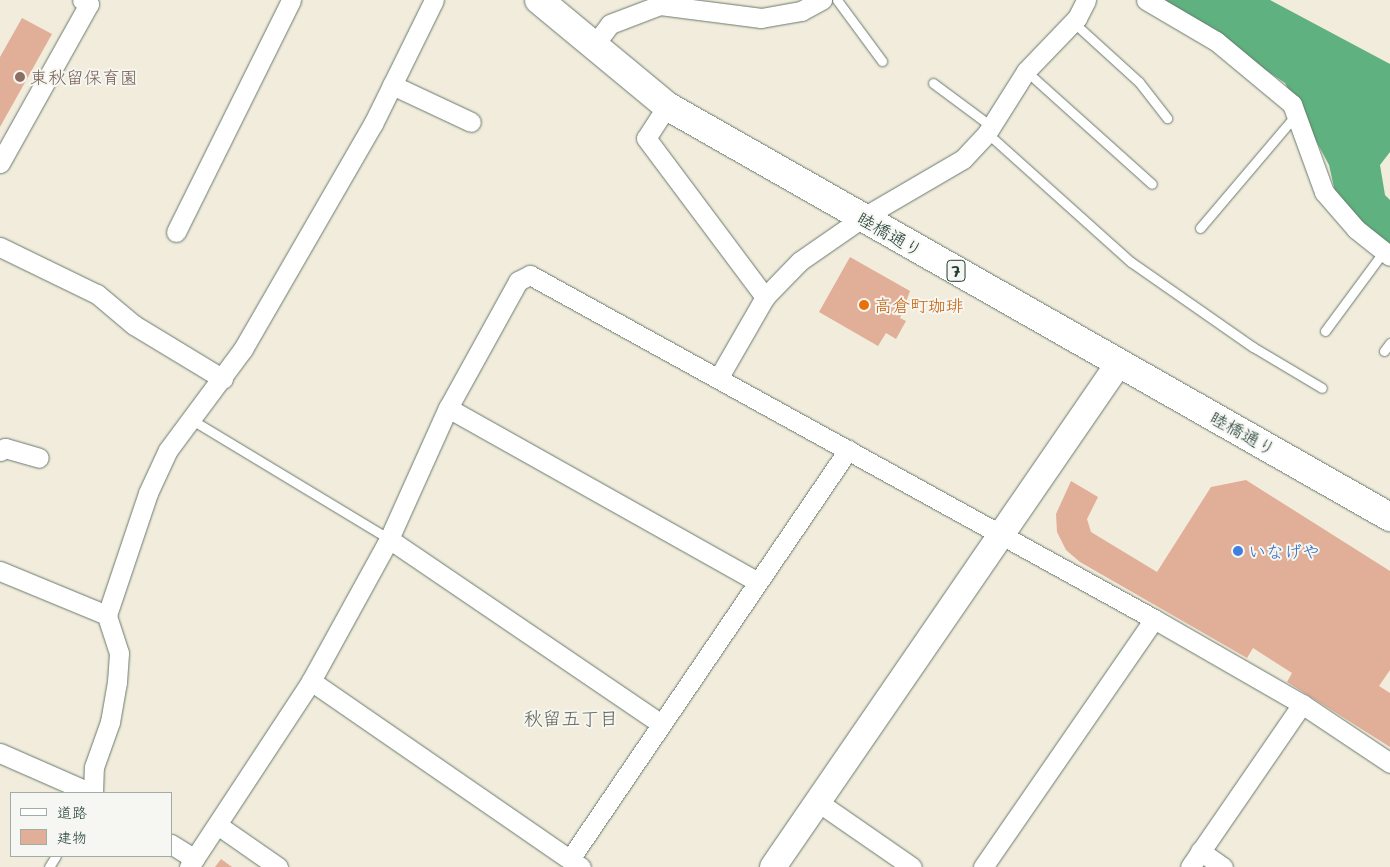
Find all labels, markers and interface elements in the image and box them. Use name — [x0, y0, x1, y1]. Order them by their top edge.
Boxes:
place label: 東秋留保育園 — [30, 66, 138, 88]
marker: 東秋留保育園 — [14, 71, 26, 83]
street label: 睦橋通り — [853, 207, 927, 261]
road number: 7 — [946, 258, 966, 284]
place label: 高倉町珈琲 — [874, 294, 964, 316]
marker: 高倉町珈琲 — [858, 299, 870, 311]
street label: 睦橋通り — [1206, 406, 1280, 460]
place label: いなげや — [1248, 540, 1320, 562]
marker: いなげや — [1232, 545, 1244, 557]
district label: 秋留五丁目 — [524, 707, 618, 729]
legend — [10, 792, 172, 857]
text: 道路 — [57, 802, 87, 822]
text: 建物 — [57, 827, 87, 847]

